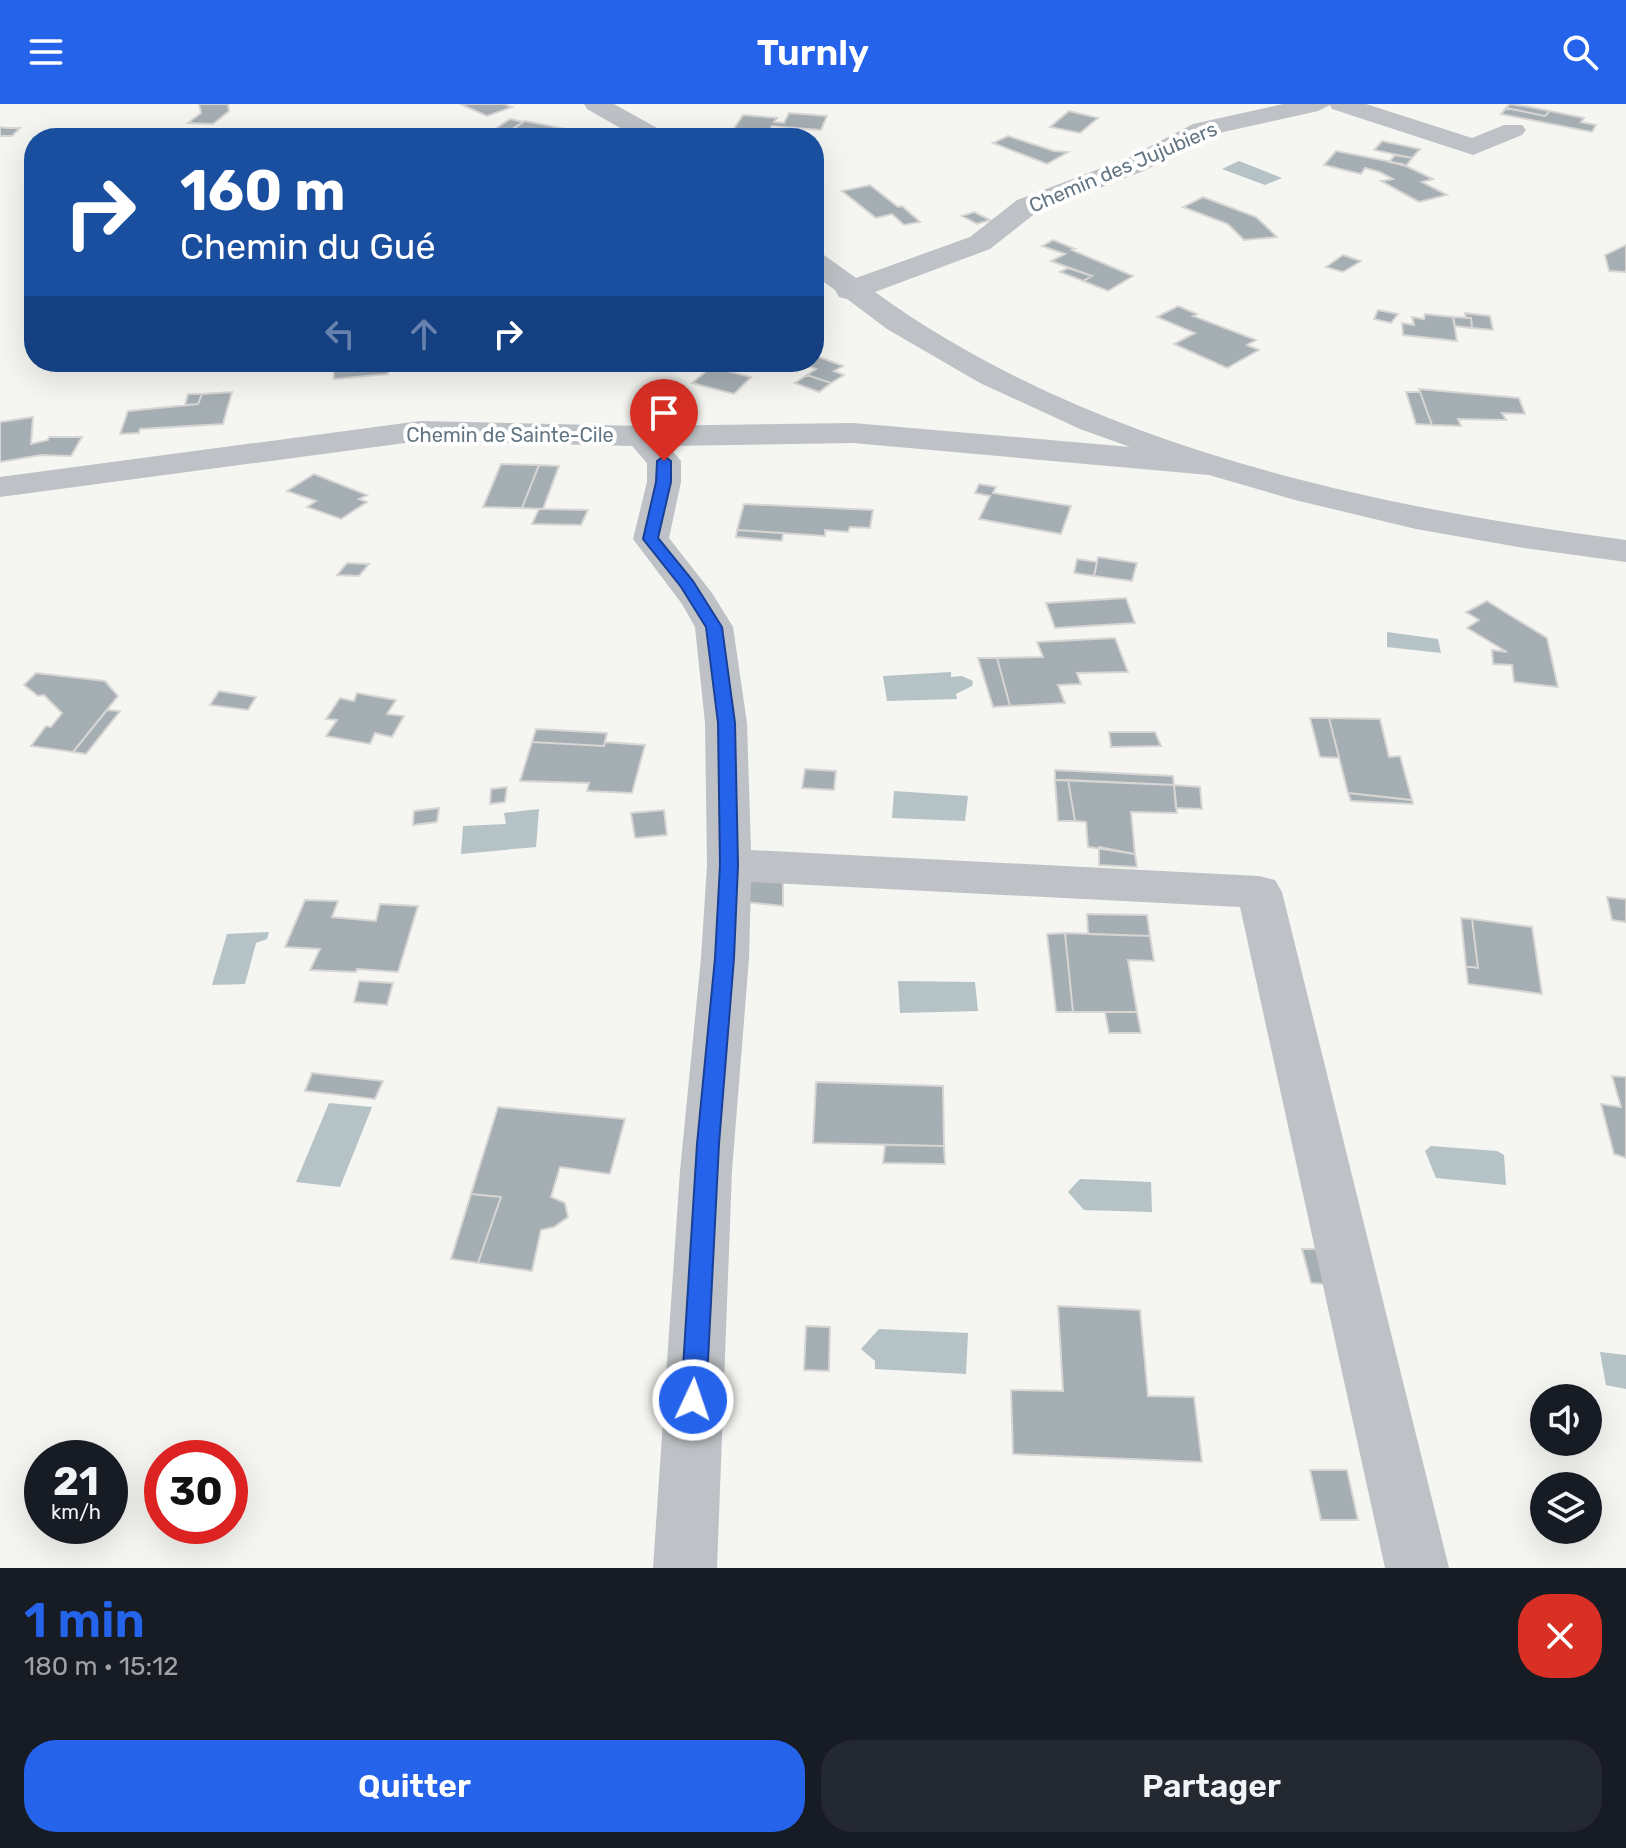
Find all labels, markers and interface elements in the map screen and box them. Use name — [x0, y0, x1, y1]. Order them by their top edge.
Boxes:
icon: menu — [24, 30, 68, 74]
icon: search — [1558, 30, 1602, 74]
text: Turnly — [757, 31, 869, 74]
street label: Chemin des Jujubiers — [1025, 116, 1221, 218]
text: 160 m — [180, 158, 346, 224]
icon: right — [48, 160, 152, 264]
text: Chemin du Gué — [180, 225, 436, 268]
icon: left — [318, 312, 362, 356]
icon: ahead — [402, 312, 446, 356]
icon: right — [486, 312, 530, 356]
pin — [630, 379, 698, 461]
icon: arrive — [642, 391, 686, 435]
street label: Chemin de Sainte-Cile — [406, 423, 614, 447]
position arrow — [651, 1358, 735, 1442]
map controls — [1530, 1384, 1602, 1544]
button: sound — [1530, 1384, 1602, 1456]
speed limit sign: 30 — [144, 1440, 248, 1544]
text: 21 — [53, 1458, 99, 1505]
button: layers — [1530, 1472, 1602, 1544]
text: km/h — [51, 1500, 101, 1524]
text: 1 min — [24, 1592, 145, 1649]
button: close — [1518, 1594, 1602, 1678]
text: 180 m · 15:12 — [24, 1651, 179, 1682]
button: Quitter — [24, 1740, 805, 1832]
button: Partager — [821, 1740, 1602, 1832]

